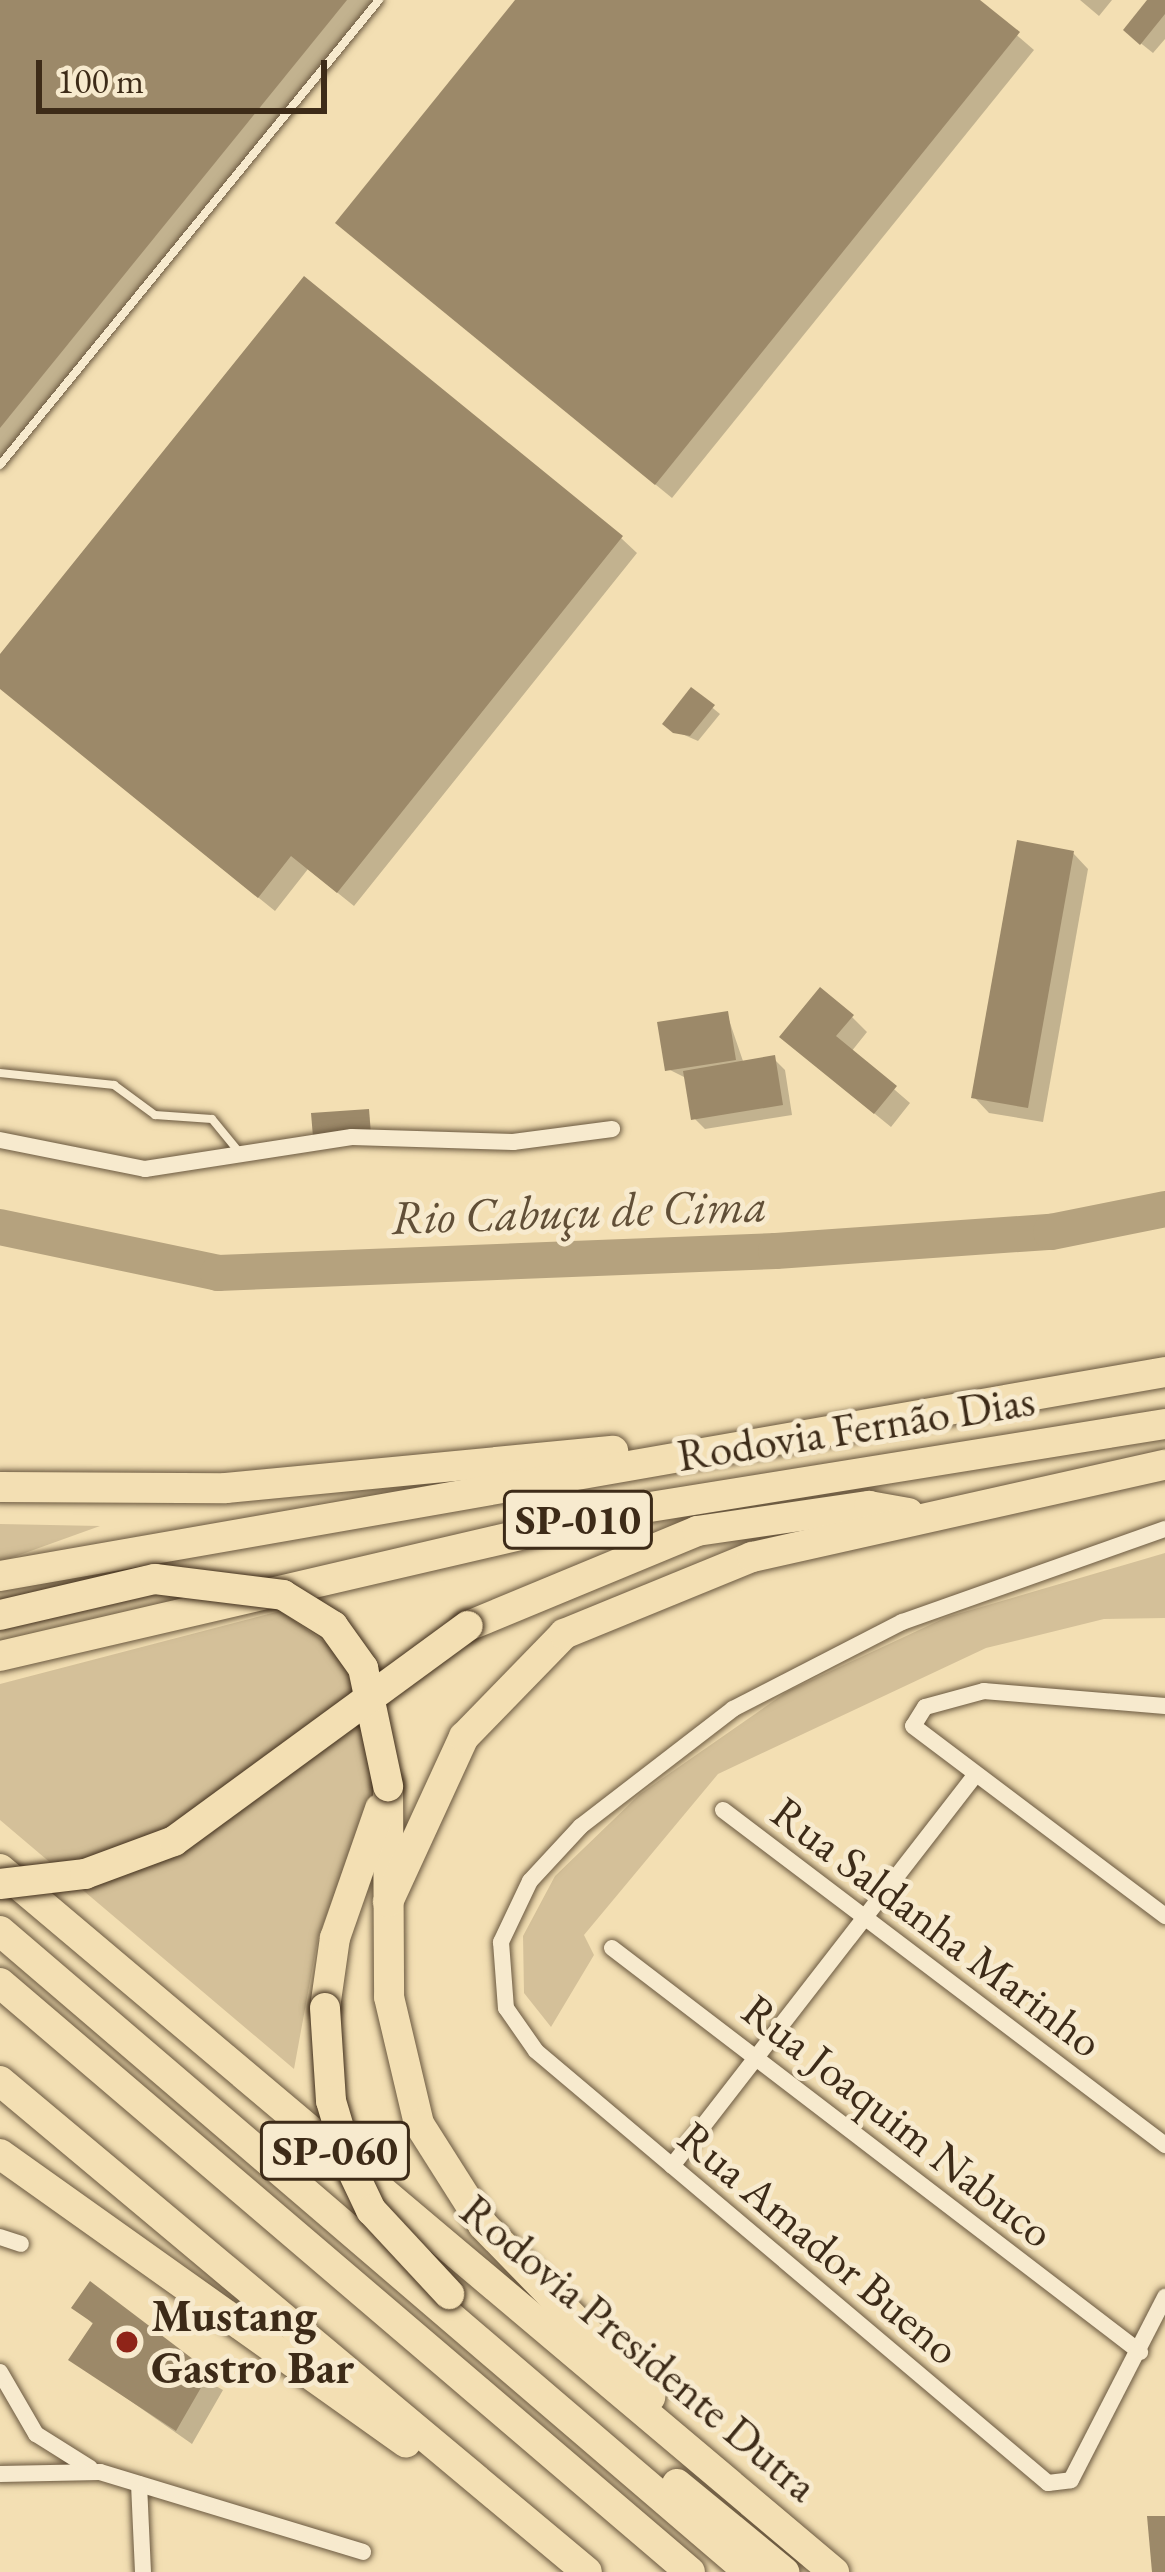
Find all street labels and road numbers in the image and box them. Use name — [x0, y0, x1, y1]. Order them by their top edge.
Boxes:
street label: Rodovia Fernão Dias — [673, 1373, 1039, 1483]
road number: SP-010 — [500, 1484, 656, 1556]
street label: Rua Saldanha Marinho — [761, 1785, 1113, 2069]
street label: Rua Joaquim Nabuco — [732, 1983, 1064, 2259]
street label: Rua Amador Bueno — [668, 2110, 970, 2376]
road number: SP-060 — [257, 2115, 413, 2187]
street label: Rodovia Presidente Dutra — [450, 2183, 828, 2513]

